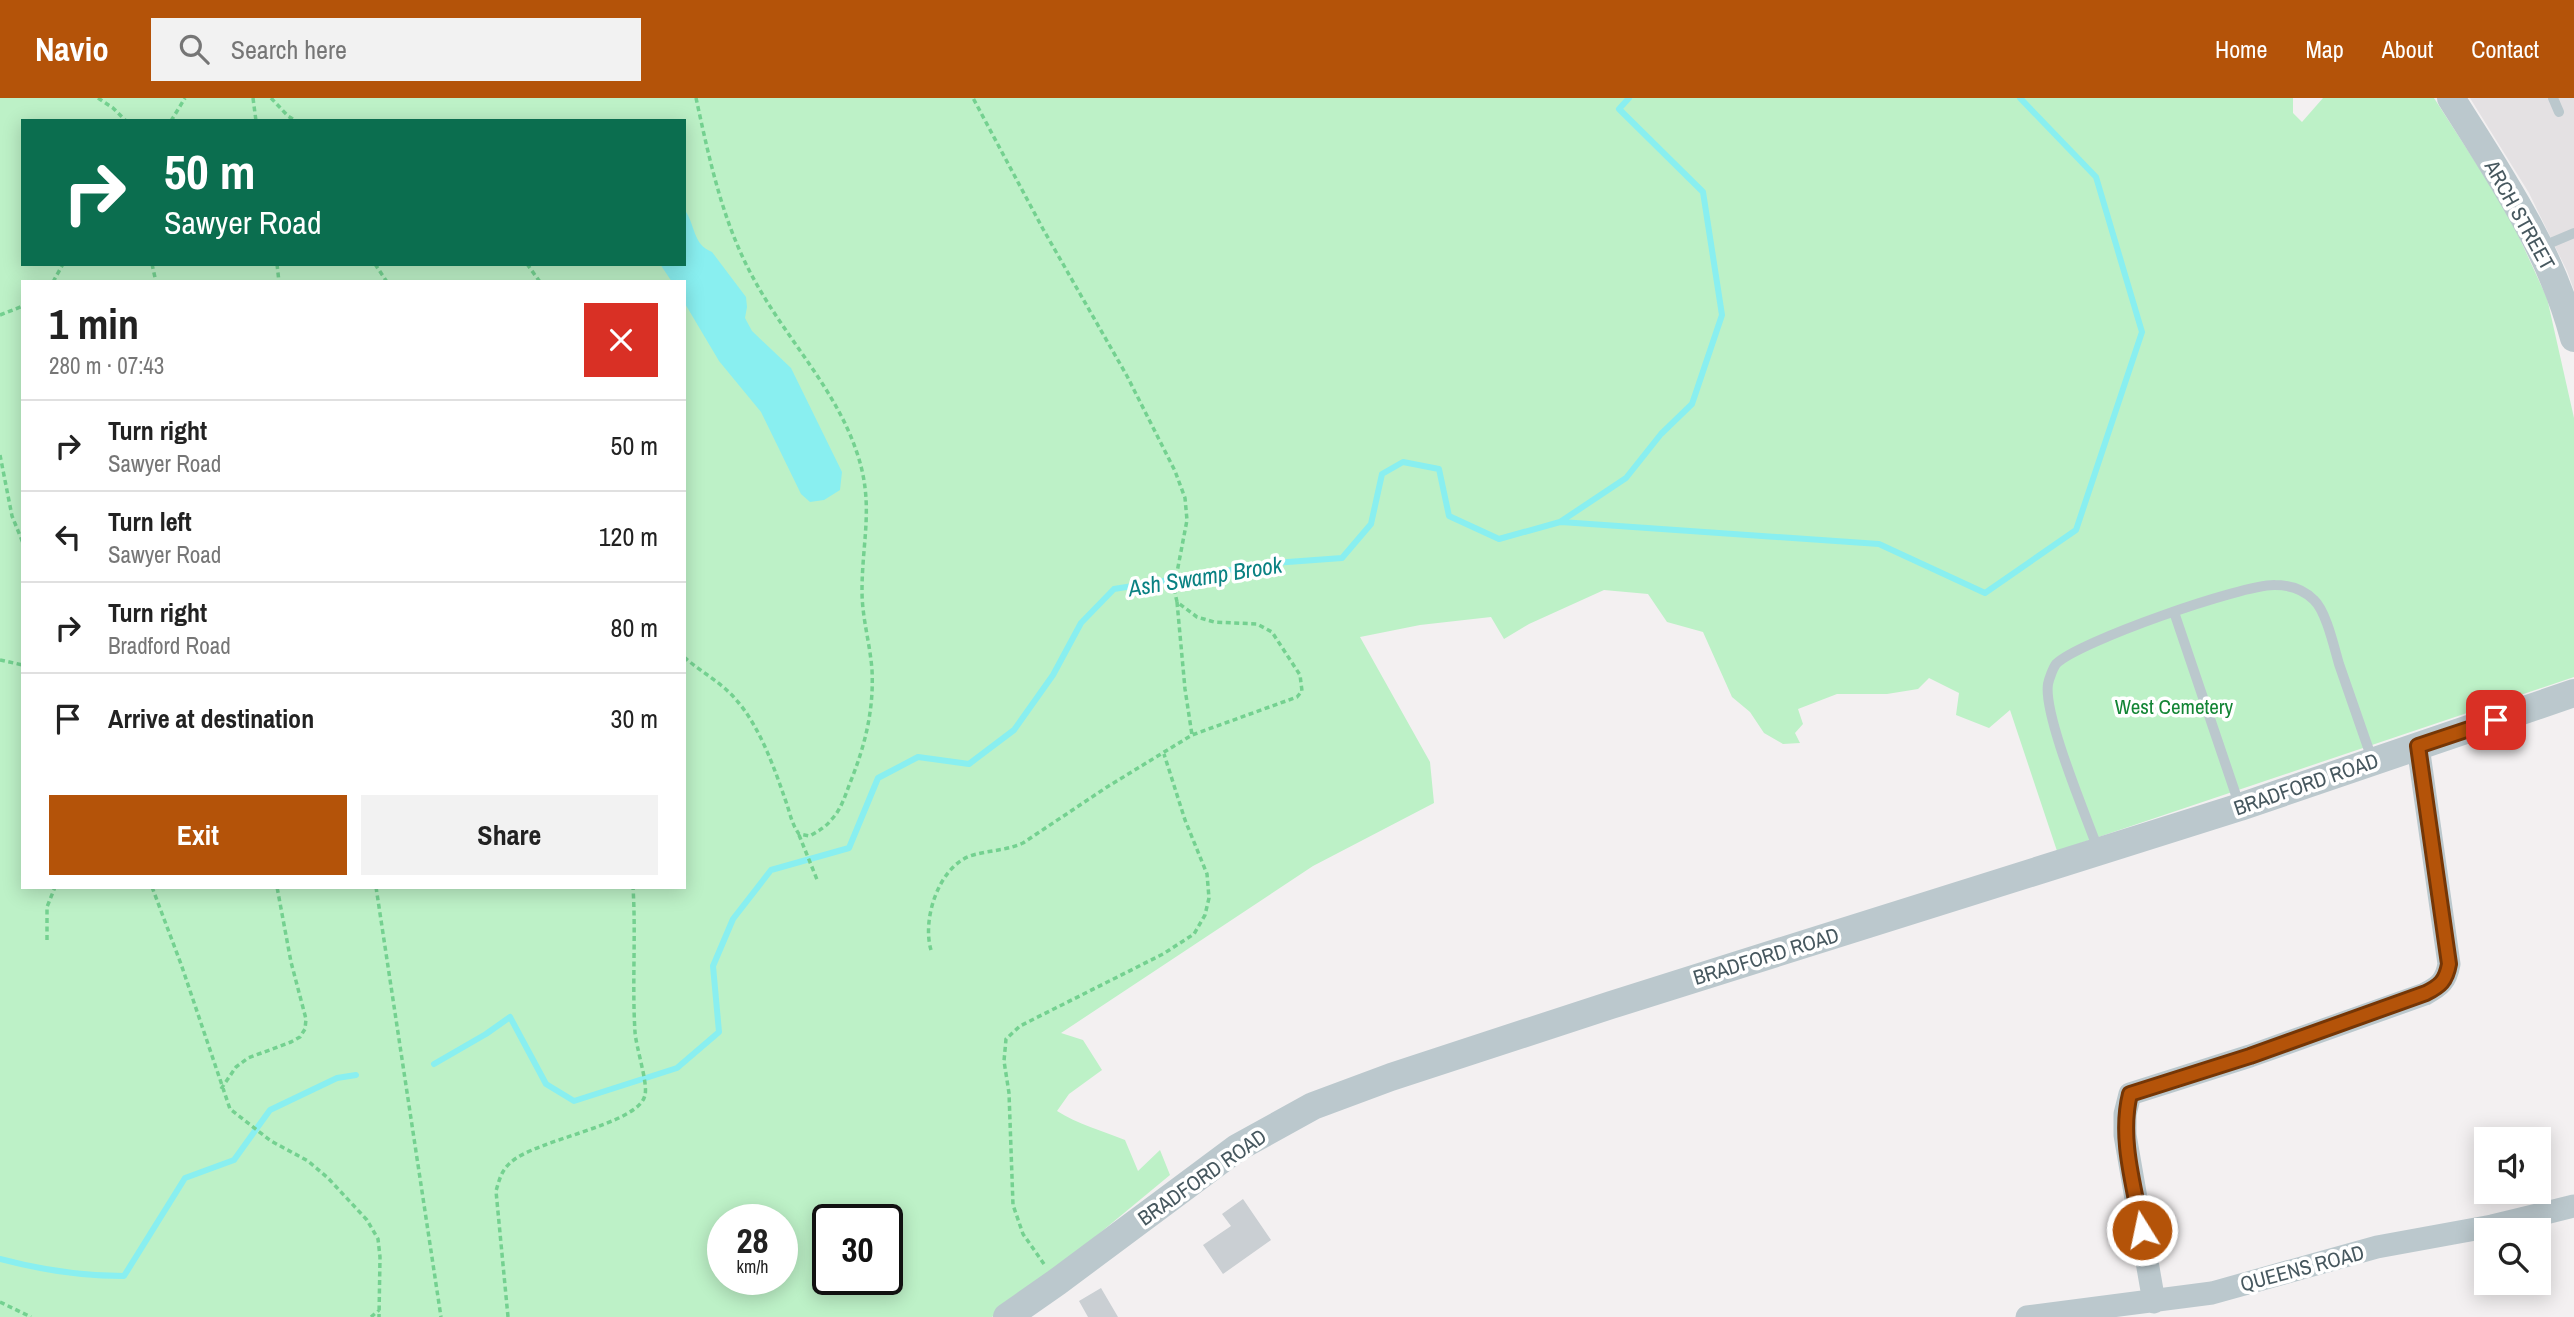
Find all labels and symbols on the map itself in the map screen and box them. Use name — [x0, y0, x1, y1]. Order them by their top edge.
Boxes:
street label: ARCH STREET — [2477, 154, 2562, 276]
water label: Ash Swamp Brook — [1125, 548, 1286, 604]
pin — [2466, 690, 2526, 750]
park label: West Cemetery — [2115, 692, 2234, 721]
street label: BRADFORD ROAD — [2230, 746, 2382, 822]
street label: BRADFORD ROAD — [1689, 920, 1843, 992]
street label: BRADFORD ROAD — [1132, 1122, 1272, 1232]
position arrow — [2105, 1193, 2179, 1267]
speed limit sign: 30 — [812, 1204, 903, 1295]
street label: QUEENS ROAD — [2237, 1238, 2367, 1298]

